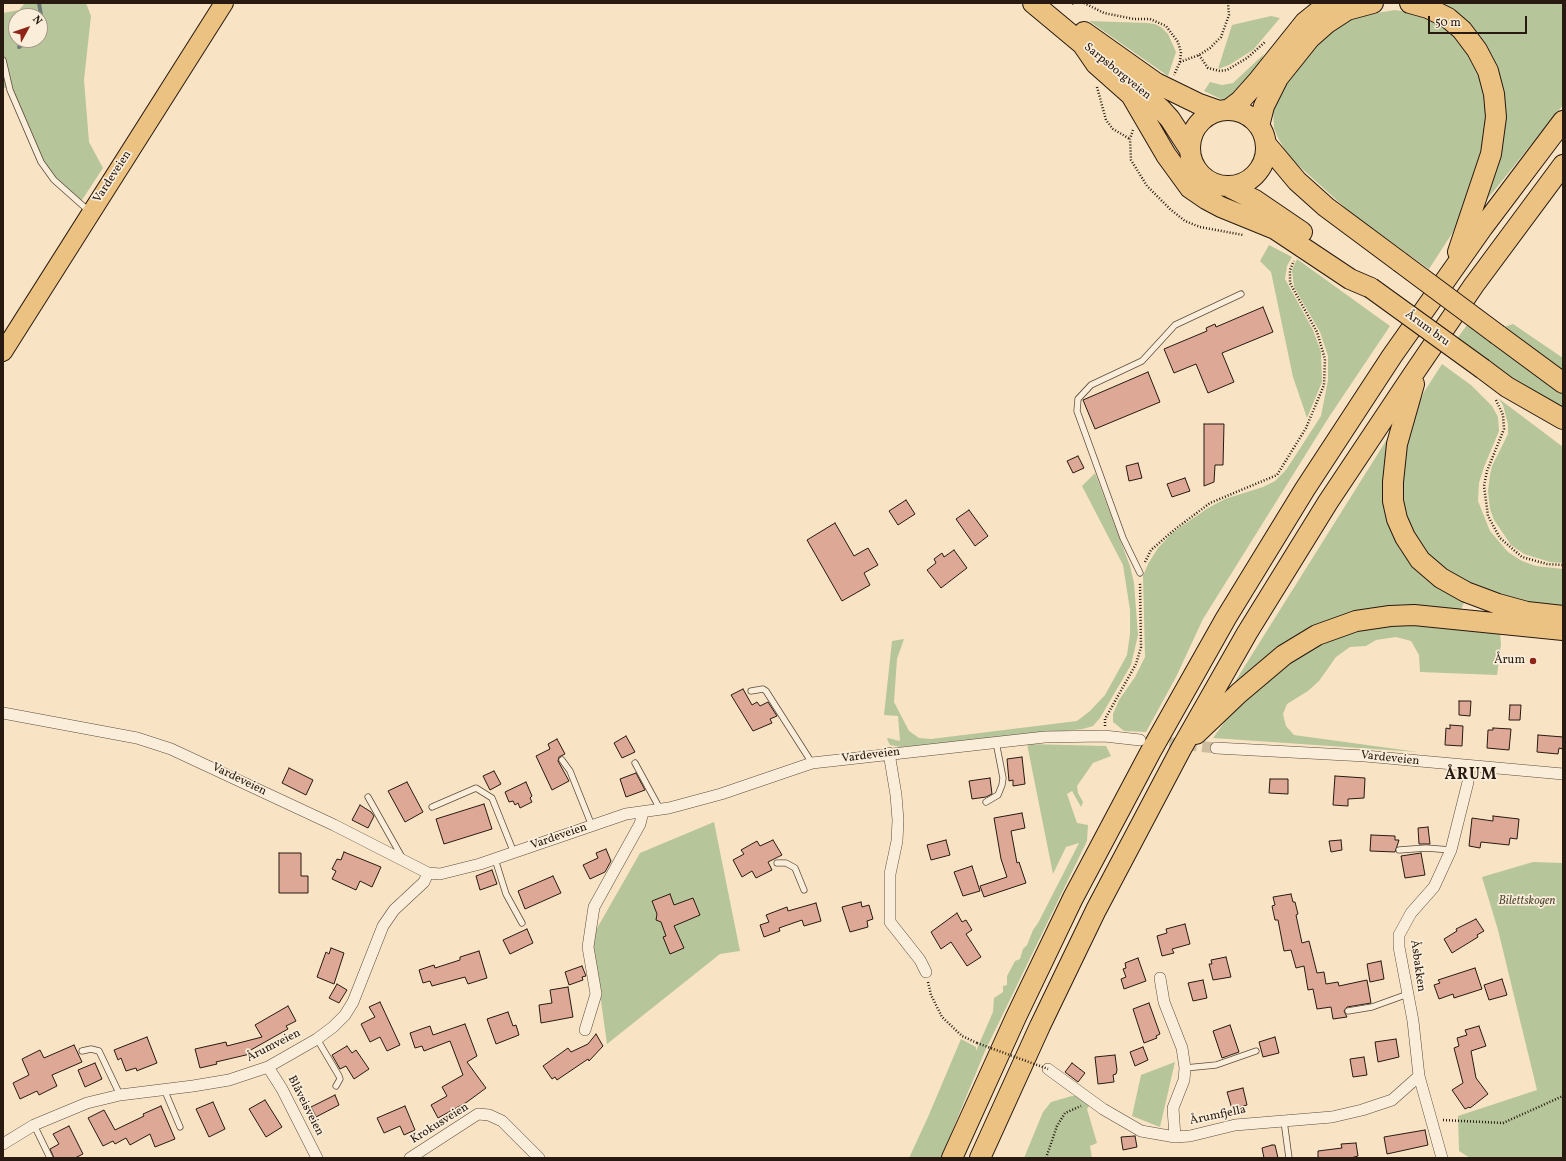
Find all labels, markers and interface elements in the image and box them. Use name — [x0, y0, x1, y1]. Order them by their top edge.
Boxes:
north arrow — [8, 8, 48, 48]
scale bar — [1430, 8, 1529, 34]
text: N — [28, 13, 45, 28]
text: 50 m — [1435, 15, 1461, 31]
street label: Sarpsborgveien — [1081, 41, 1153, 103]
street label: Vardeveien — [91, 148, 135, 206]
street label: Årum bru — [1402, 308, 1452, 350]
place label: Årum — [1494, 654, 1525, 668]
marker: Årum — [1528, 656, 1538, 666]
street label: Vardeveien — [841, 745, 901, 767]
street label: Vardeveien — [1360, 749, 1420, 769]
street label: Vardeveien — [209, 761, 269, 799]
district label: ÅRUM — [1444, 766, 1498, 786]
street label: Vardeveien — [529, 821, 589, 853]
park label: Bilettskogen — [1498, 895, 1556, 909]
street label: Åsbakken — [1406, 939, 1428, 993]
street label: Årumveien — [245, 1026, 303, 1066]
street label: Blåveisveien — [284, 1074, 326, 1138]
street label: Krokusveien — [408, 1100, 472, 1148]
street label: Årumfjella — [1189, 1103, 1247, 1129]

